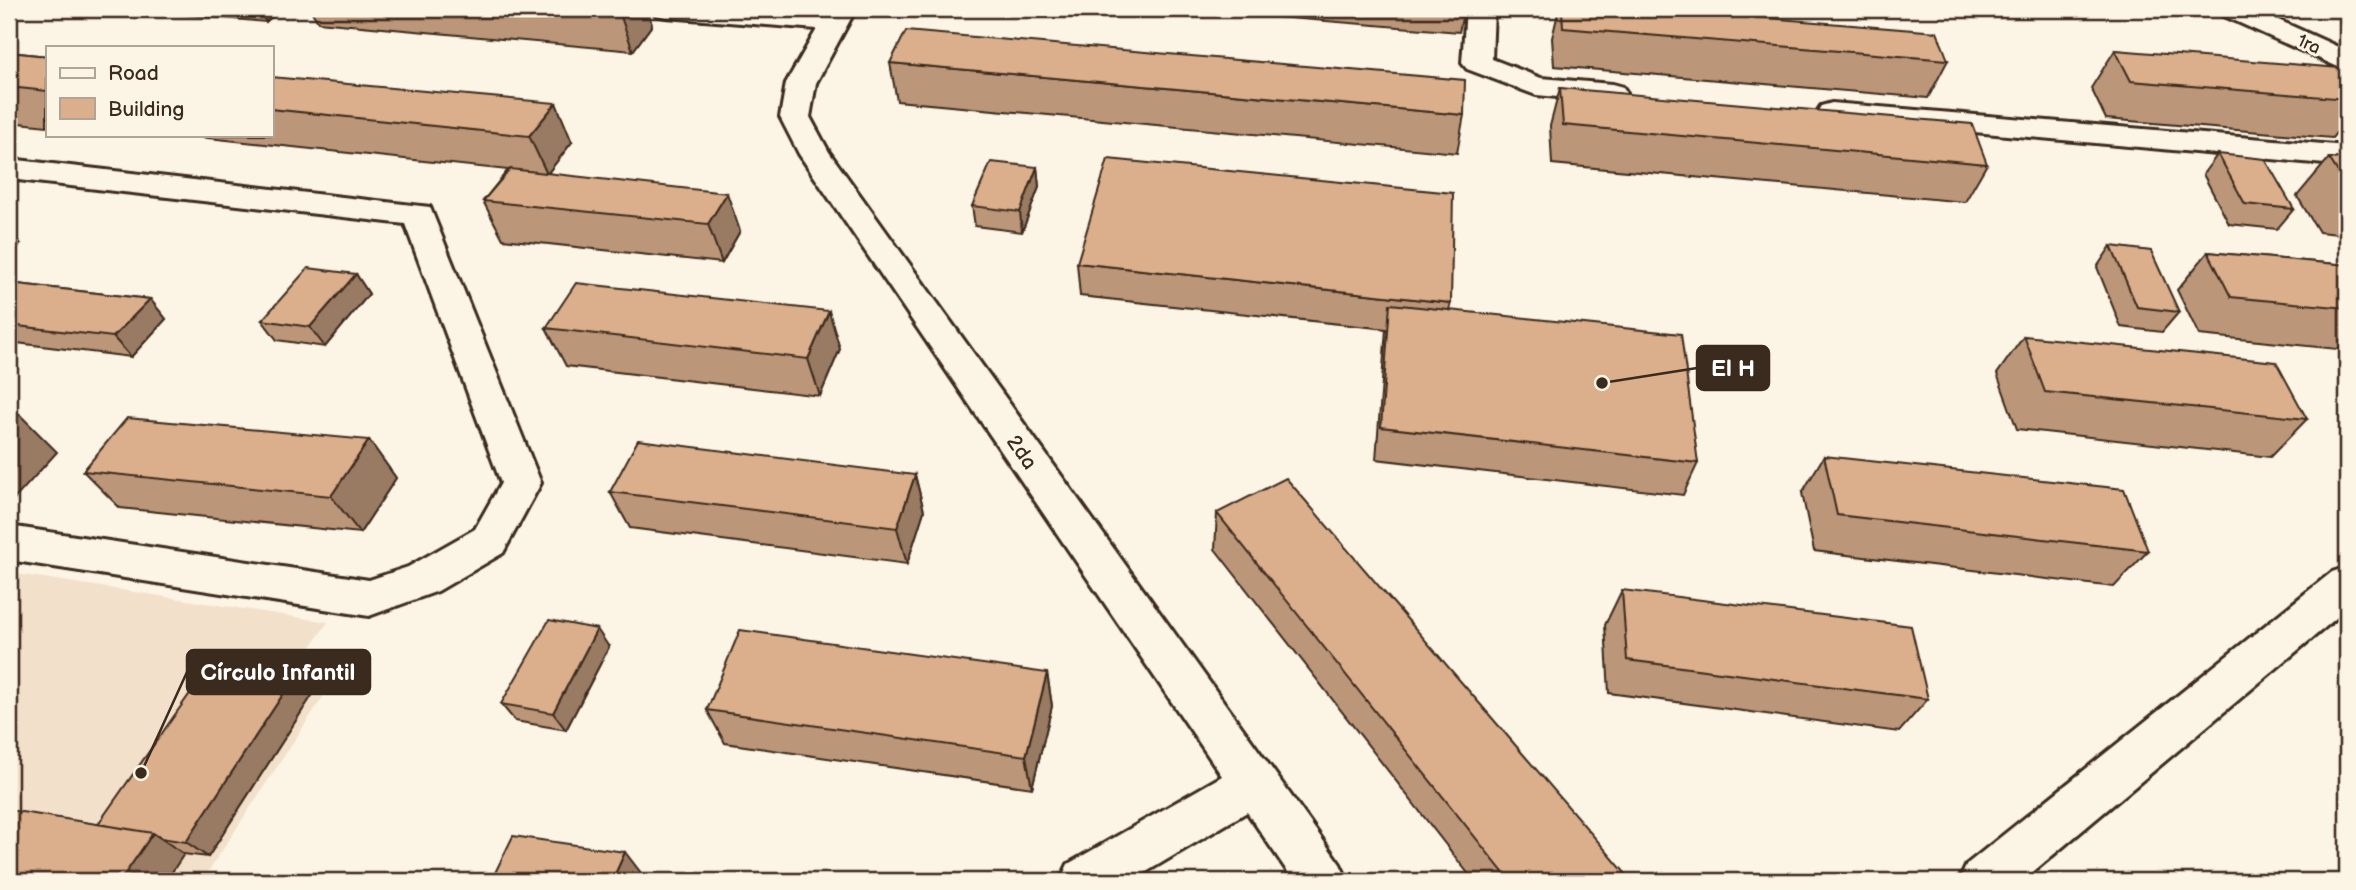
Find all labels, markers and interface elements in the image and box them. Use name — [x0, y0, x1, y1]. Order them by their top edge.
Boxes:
street label: 1ra — [2294, 30, 2324, 59]
legend — [46, 46, 273, 136]
text: Road — [108, 61, 159, 86]
text: Building — [108, 97, 184, 122]
callout: El H — [1697, 346, 1769, 390]
text: El H — [1711, 355, 1755, 383]
street label: 2da — [1001, 430, 1042, 474]
callout: Círculo Infantil — [187, 650, 370, 694]
text: Círculo Infantil — [201, 659, 355, 687]

